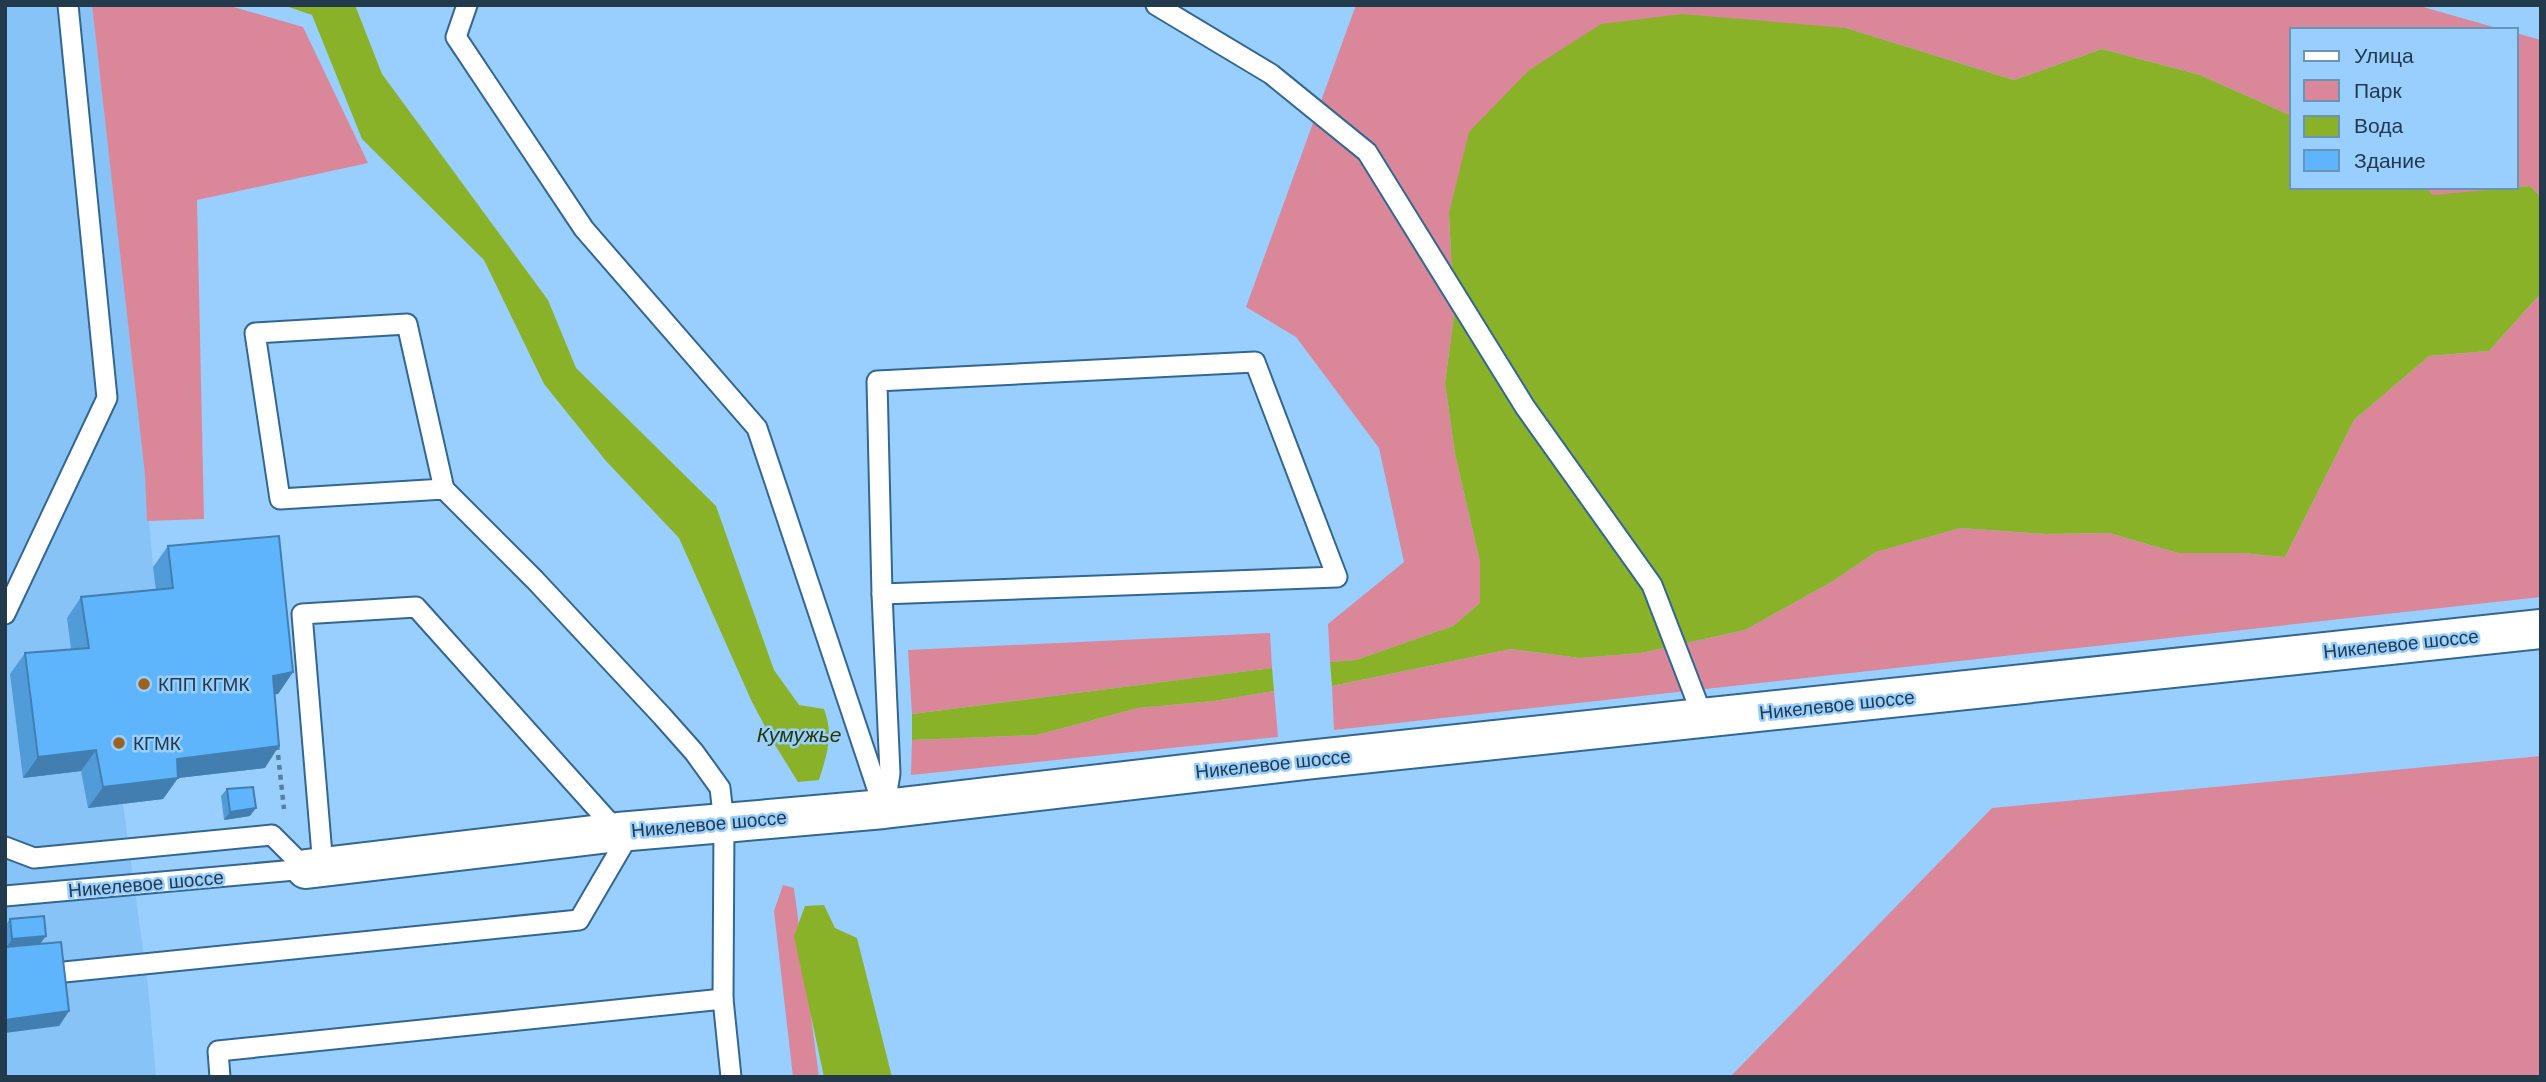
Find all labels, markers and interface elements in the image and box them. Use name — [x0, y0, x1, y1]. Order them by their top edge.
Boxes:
legend — [2290, 28, 2518, 189]
text: Улица — [2354, 44, 2414, 67]
text: Парк — [2354, 79, 2402, 102]
text: Вода — [2354, 114, 2403, 137]
text: Здание — [2354, 149, 2426, 172]
street label: Никелевое шоссе — [2322, 625, 2480, 663]
place label: КПП КГМК — [158, 674, 249, 695]
marker: КПП КГМК — [136, 676, 152, 692]
street label: Никелевое шоссе — [1758, 686, 1916, 724]
water label: Кумужье — [757, 723, 841, 746]
place label: КГМК — [133, 733, 181, 754]
marker: КГМК — [111, 735, 127, 751]
street label: Никелевое шоссе — [1194, 745, 1352, 783]
street label: Никелевое шоссе — [630, 807, 788, 841]
street label: Никелевое шоссе — [67, 867, 225, 901]

